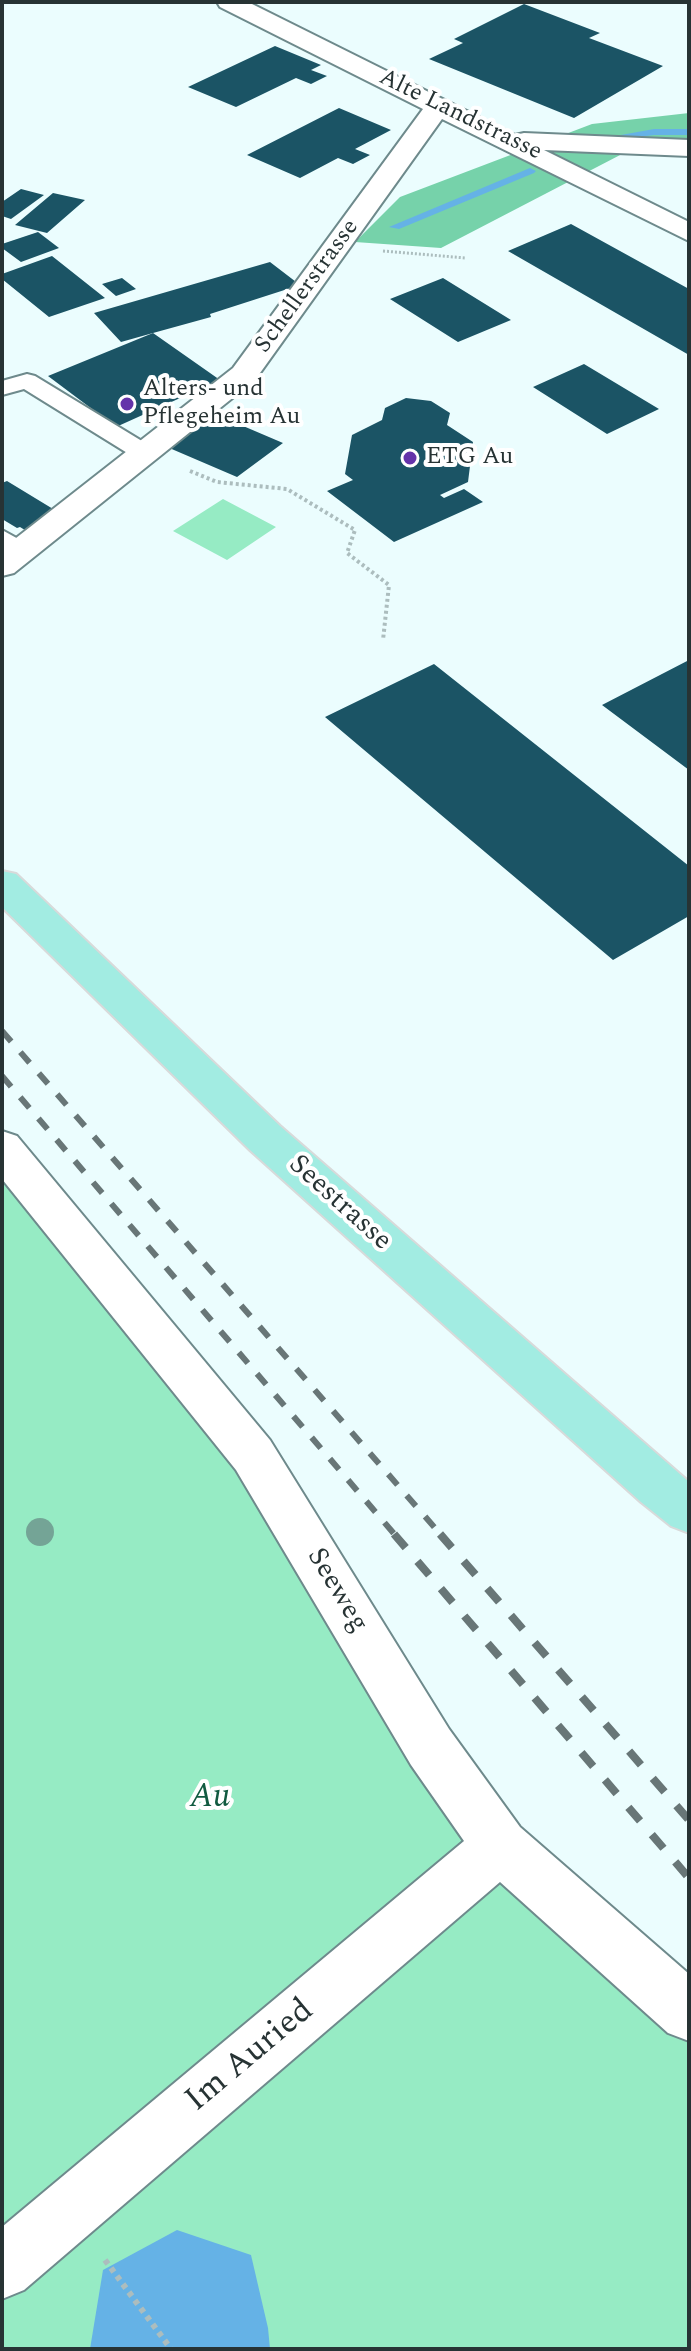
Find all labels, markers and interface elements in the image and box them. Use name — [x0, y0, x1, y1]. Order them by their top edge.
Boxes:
street label: Alte Landstrasse — [374, 64, 546, 168]
street label: Schellerstrasse — [250, 215, 366, 359]
place label: Alters- und Pflegeheim Au — [143, 376, 300, 432]
marker: Alters- und Pflegeheim Au — [118, 395, 136, 413]
place label: ETG Au — [426, 444, 513, 472]
marker: ETG Au — [401, 449, 419, 467]
street label: Seestrasse — [281, 1149, 397, 1259]
street label: Seeweg — [298, 1543, 374, 1639]
park label: Au — [190, 1779, 230, 1819]
street label: Im Auried — [179, 1992, 323, 2122]

